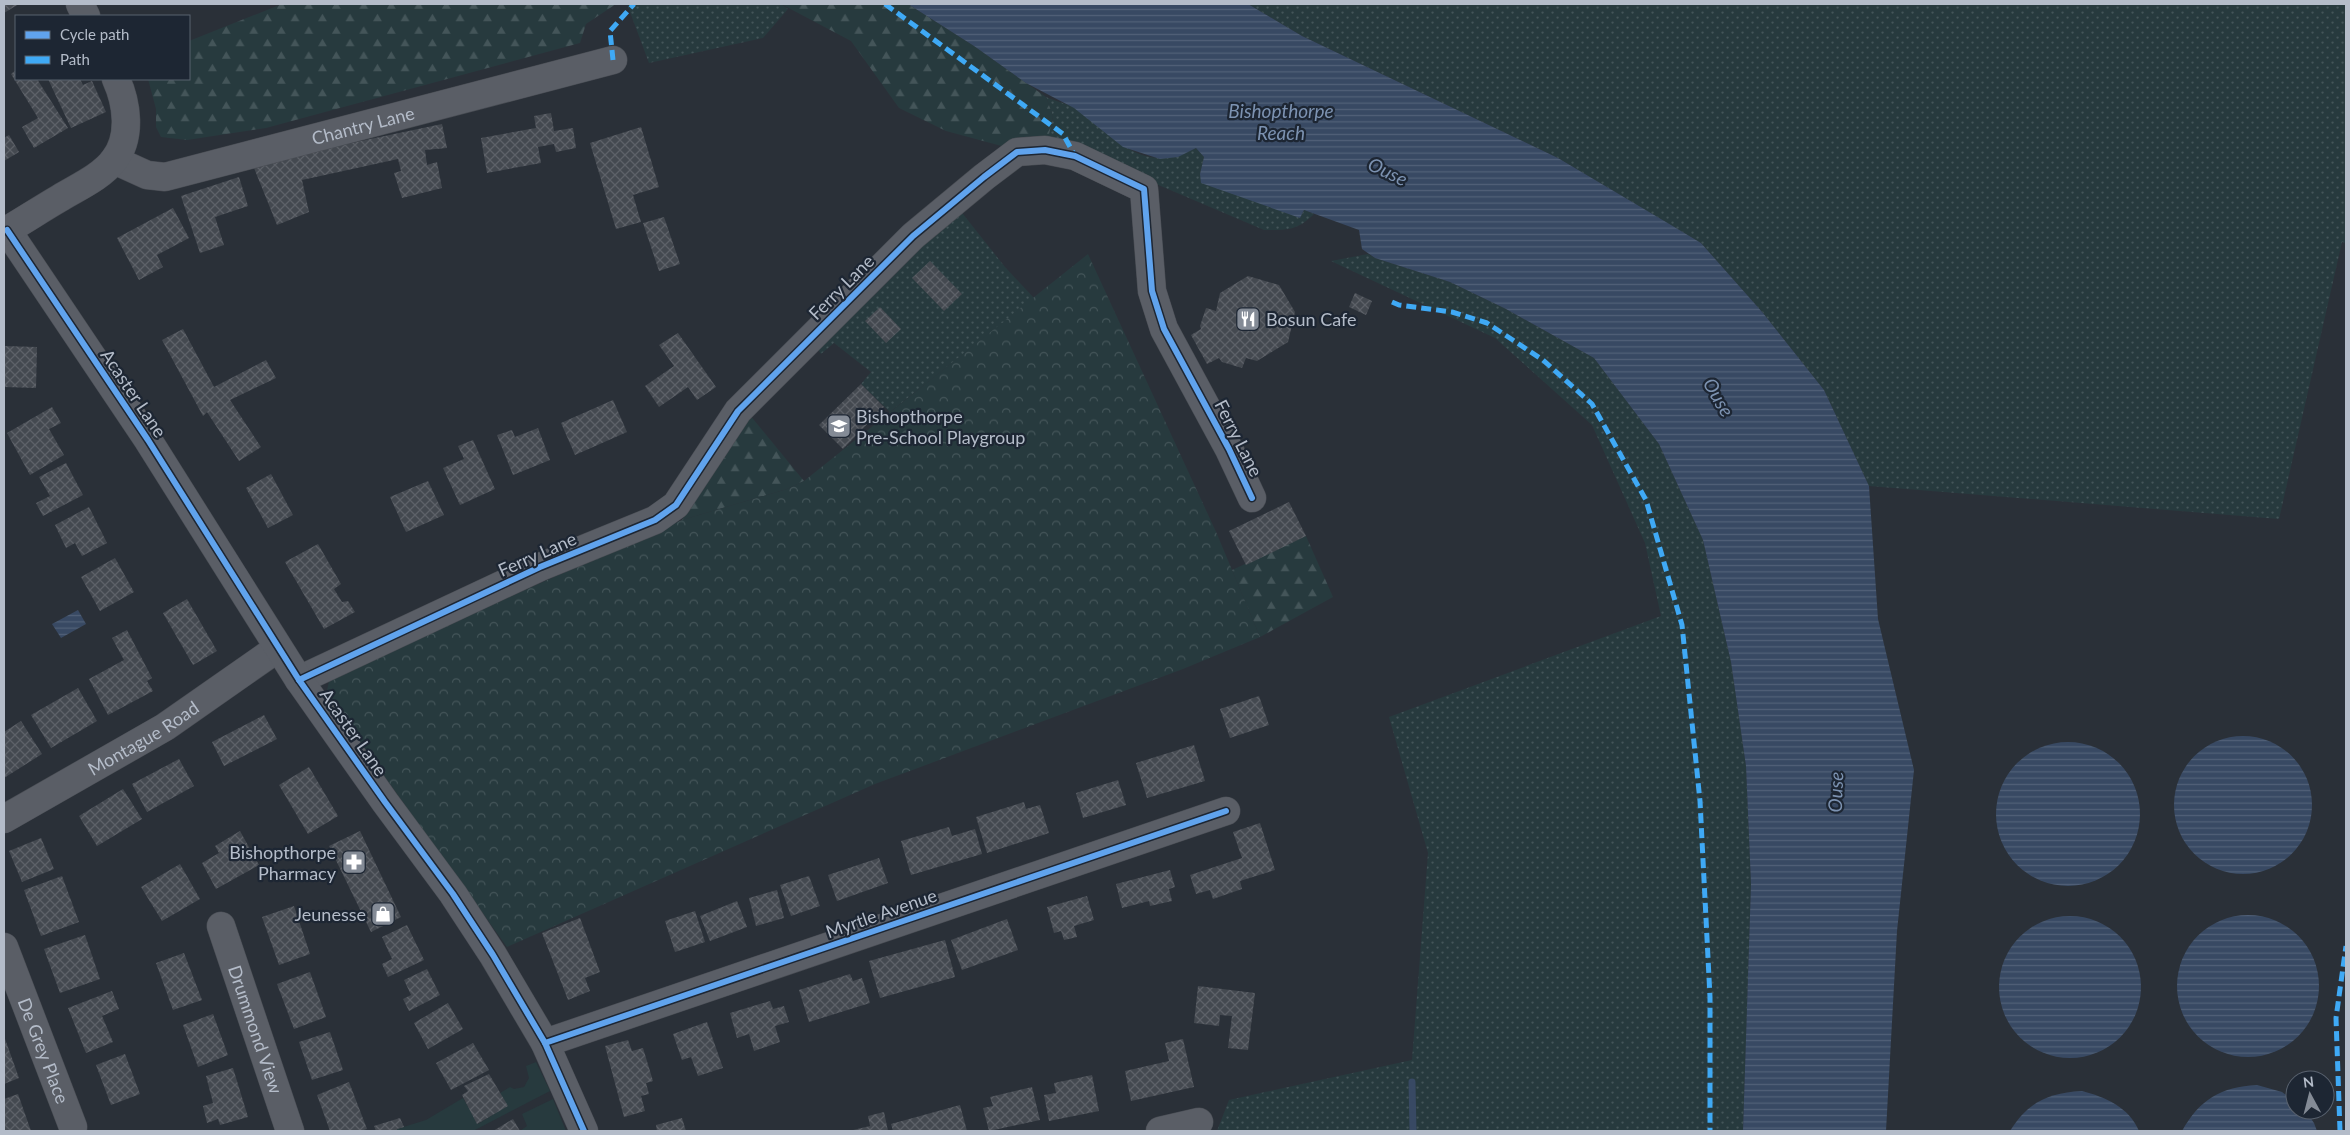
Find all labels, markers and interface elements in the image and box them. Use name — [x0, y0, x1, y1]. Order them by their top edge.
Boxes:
legend — [15, 15, 190, 80]
text: Cycle path — [60, 25, 129, 43]
text: Path — [60, 50, 90, 68]
water label: Bishopthorpe Reach — [1228, 99, 1334, 144]
street label: Chantry Lane — [309, 101, 417, 149]
water label: Ouse — [1365, 152, 1411, 190]
street label: Ferry Lane — [804, 250, 878, 324]
restaurant icon: Bosun Cafe — [1235, 306, 1261, 332]
place label: Bosun Cafe — [1266, 308, 1357, 330]
street label: Acaster Lane — [96, 345, 172, 441]
water label: Ouse — [1699, 374, 1739, 420]
street label: Ferry Lane — [1210, 396, 1268, 480]
place label: Bishopthorpe Pre-School Playgroup — [856, 405, 1025, 448]
school or university icon: Bishopthorpe Pre-School Playgroup — [826, 413, 852, 439]
street label: Ferry Lane — [495, 527, 579, 581]
street label: Acaster Lane — [316, 684, 392, 780]
street label: Montague Road — [84, 696, 203, 780]
water label: Ouse — [1823, 771, 1847, 813]
place label: Bishopthorpe Pharmacy — [229, 841, 337, 884]
pharmacy icon: Bishopthorpe Pharmacy — [341, 849, 367, 875]
street label: Myrtle Avenue — [823, 884, 939, 942]
shop icon: Jeunesse — [370, 901, 396, 927]
place label: Jeunesse — [295, 903, 366, 925]
street label: Drummond View — [224, 962, 288, 1096]
street label: De Grey Place — [13, 995, 74, 1107]
north arrow — [2285, 1070, 2335, 1120]
text: N — [2302, 1073, 2315, 1091]

